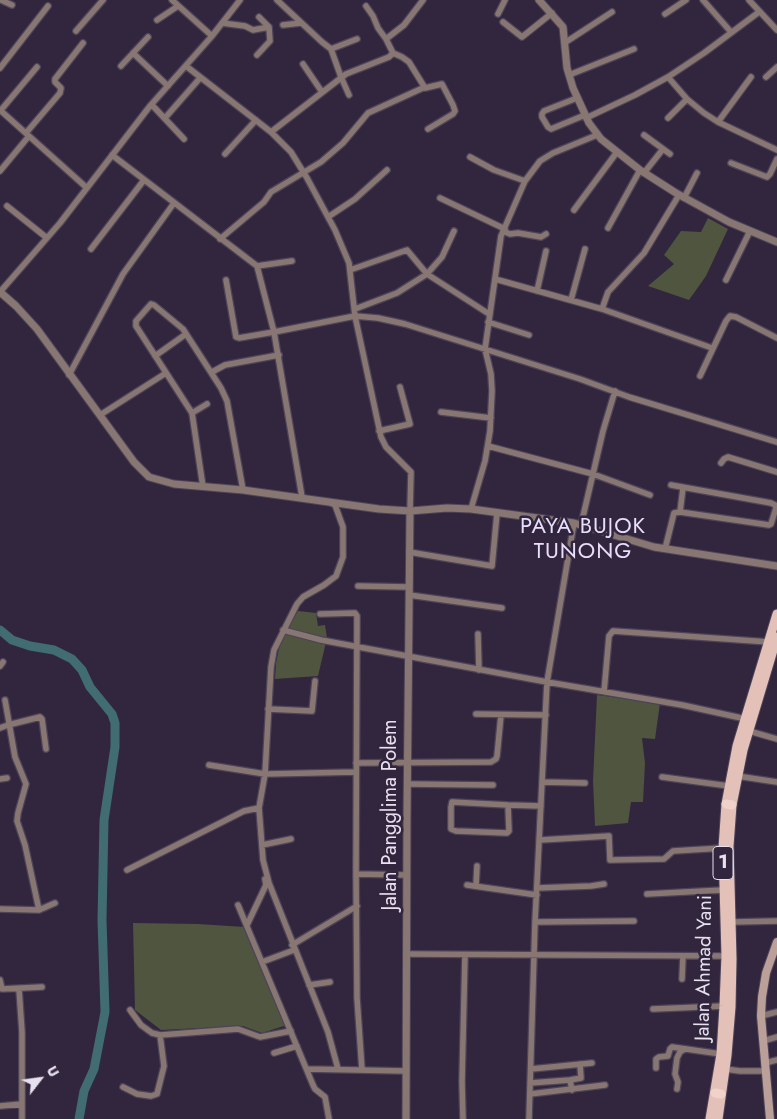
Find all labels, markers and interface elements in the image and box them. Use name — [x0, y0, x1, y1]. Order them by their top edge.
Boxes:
district label: PAYA BUJOK TUNONG — [519, 515, 647, 566]
street label: Jalan Pangglima Polem — [379, 719, 403, 911]
road number: 1 — [713, 846, 733, 880]
street label: Jalan Ahmad Yani — [692, 895, 718, 1041]
north arrow — [15, 1054, 65, 1104]
text: U — [42, 1062, 64, 1081]

